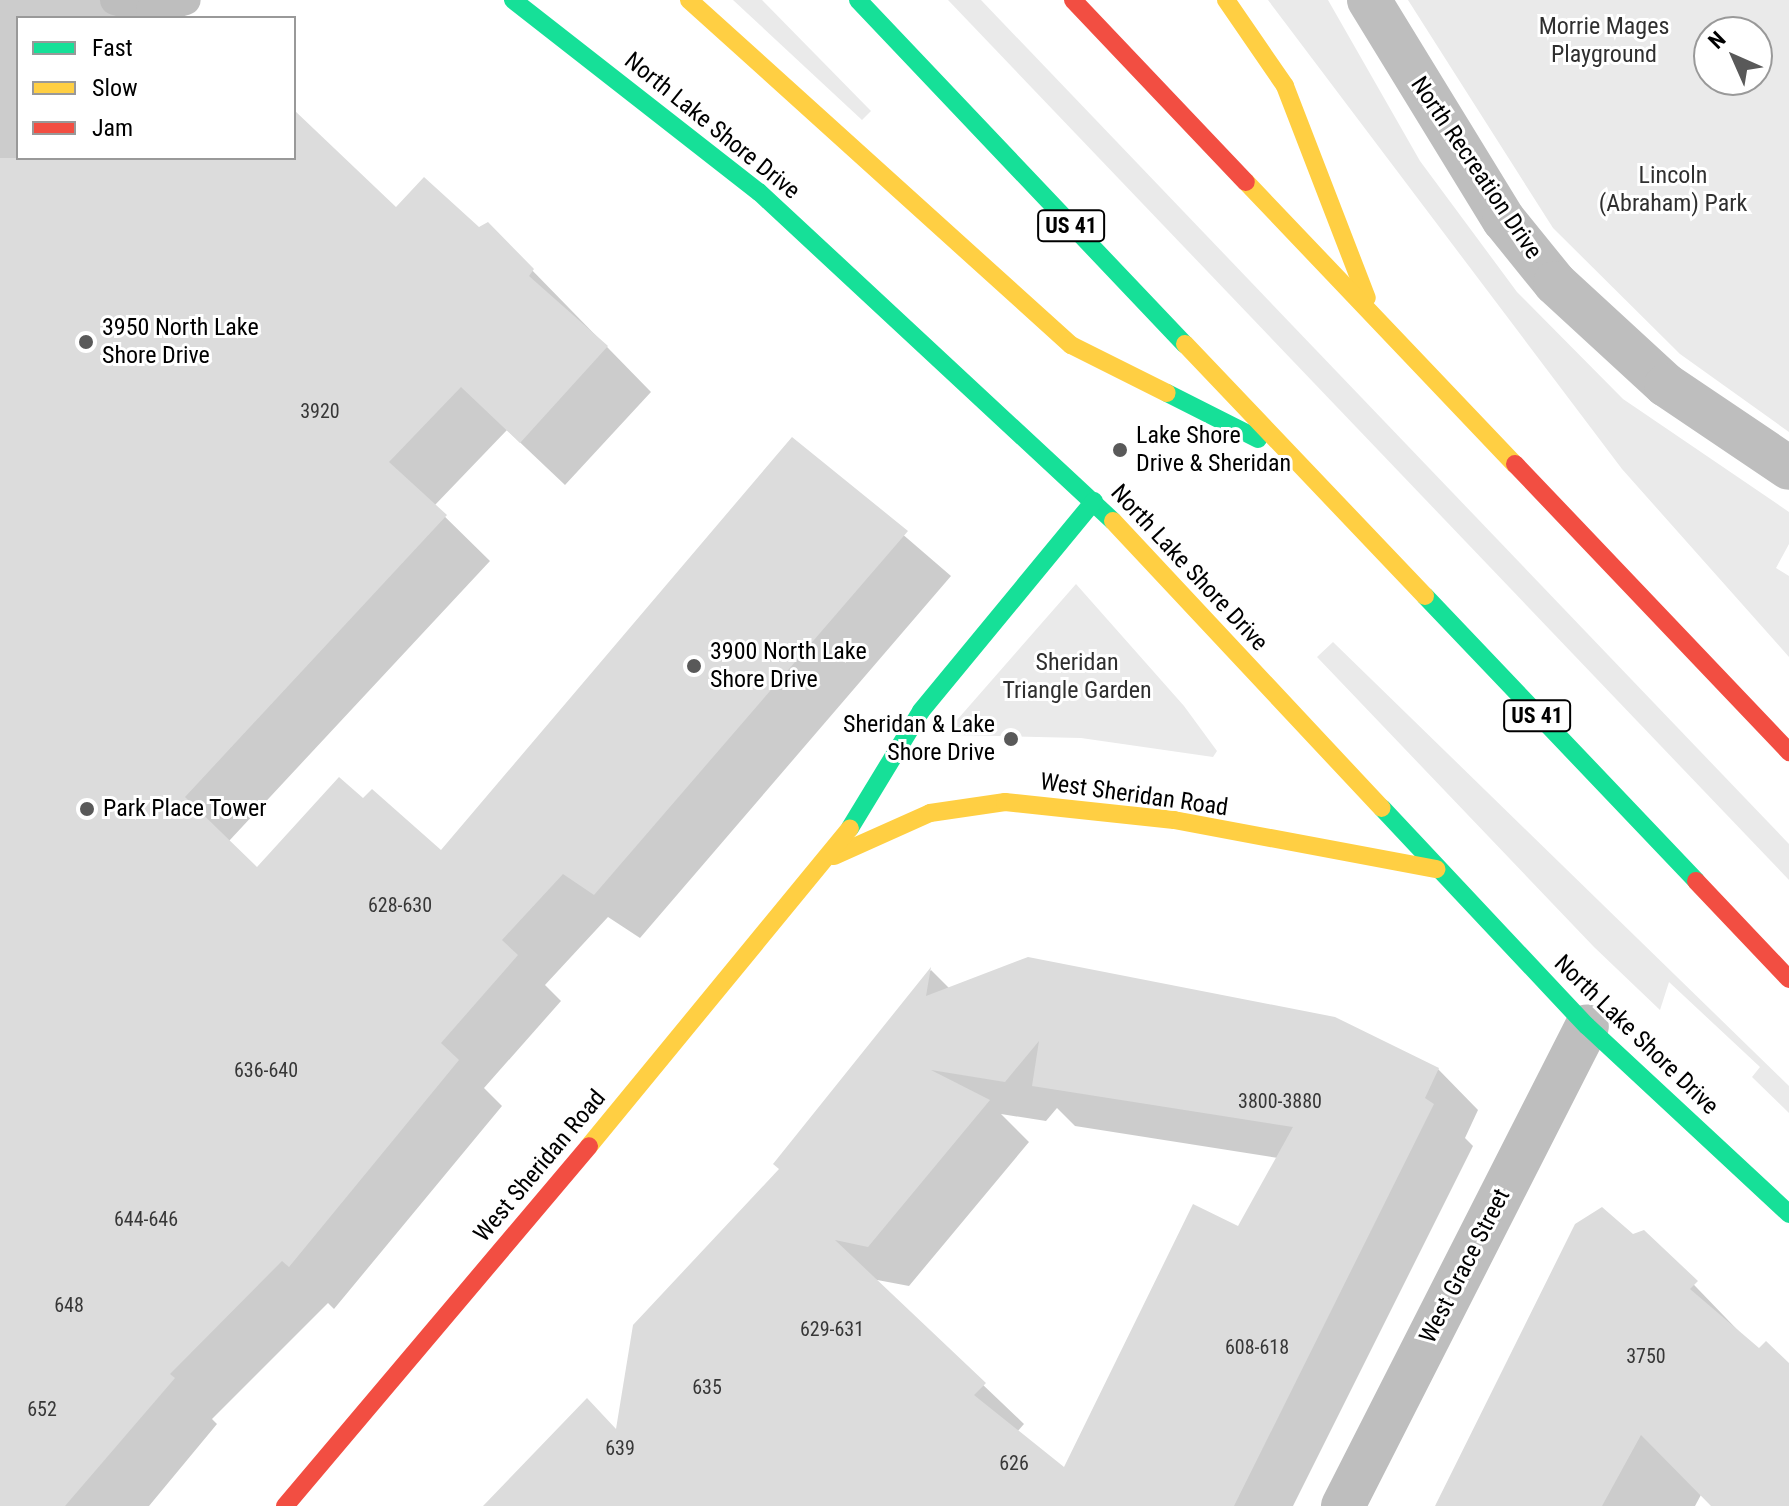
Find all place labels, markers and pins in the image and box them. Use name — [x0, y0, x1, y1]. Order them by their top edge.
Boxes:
place label: 3950 North Lake Shore Drive — [102, 314, 259, 370]
marker: 3950 North Lake Shore Drive — [77, 333, 95, 351]
place label: Lake Shore Drive & Sheridan — [1136, 422, 1291, 478]
marker: Lake Shore Drive & Sheridan — [1111, 441, 1129, 459]
place label: 3900 North Lake Shore Drive — [710, 638, 867, 694]
marker: 3900 North Lake Shore Drive — [685, 657, 703, 675]
place label: Sheridan & Lake Shore Drive — [843, 711, 995, 767]
marker: Sheridan & Lake Shore Drive — [1002, 730, 1020, 748]
place label: Park Place Tower — [103, 795, 267, 823]
marker: Park Place Tower — [78, 800, 96, 818]

